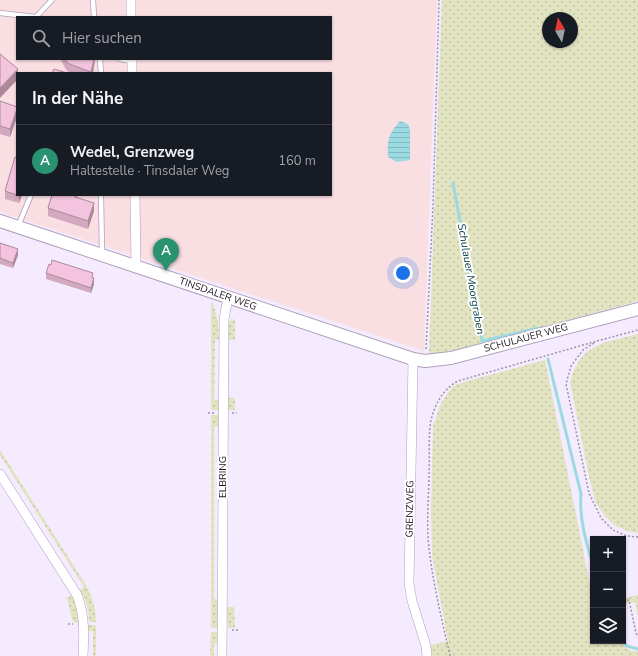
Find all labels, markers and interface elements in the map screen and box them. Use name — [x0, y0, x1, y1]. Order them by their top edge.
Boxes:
north arrow — [542, 12, 578, 48]
search box — [16, 16, 332, 60]
icon: search — [30, 27, 52, 49]
text: Hier suchen — [62, 28, 142, 48]
text: In der Nähe — [32, 87, 123, 110]
text: Wedel, Grenzweg — [70, 142, 194, 162]
text: A — [40, 152, 50, 170]
text: 160 m — [278, 152, 316, 170]
text: Haltestelle · Tinsdaler Weg — [70, 162, 229, 180]
water label: Schulauer Moorgraben — [454, 222, 488, 336]
pin: A — [153, 238, 179, 271]
your location — [393, 263, 413, 283]
street label: TINSDALER WEG — [177, 274, 259, 314]
street label: SCHULAUER WEG — [482, 320, 570, 356]
street label: ELBRING — [216, 456, 230, 498]
street label: GRENZWEG — [403, 480, 417, 538]
map controls — [590, 536, 626, 644]
button: + — [590, 536, 626, 572]
button: − — [590, 572, 626, 608]
button: layers — [590, 608, 626, 644]

